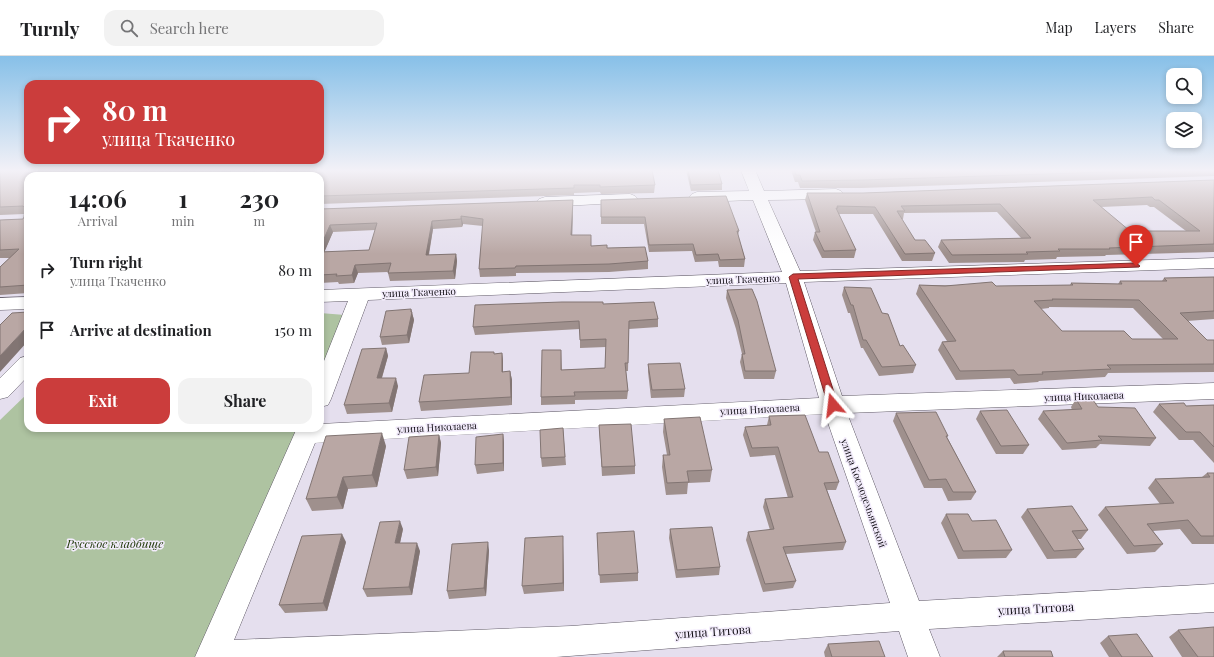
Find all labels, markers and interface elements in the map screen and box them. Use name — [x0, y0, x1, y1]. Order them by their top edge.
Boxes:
search box — [104, 10, 384, 46]
text: Turnly — [20, 15, 80, 41]
icon: search — [118, 17, 140, 39]
text: Search here — [150, 18, 229, 38]
text: Map — [1045, 18, 1073, 37]
text: Layers — [1095, 18, 1136, 37]
text: Share — [1158, 18, 1194, 37]
map controls — [1166, 68, 1202, 148]
button: search — [1166, 68, 1202, 104]
text: 80 m — [102, 91, 168, 128]
icon: right — [36, 96, 88, 148]
button: layers — [1166, 112, 1202, 148]
text: улица Ткаченко — [102, 127, 235, 151]
text: 14:06 — [69, 182, 127, 214]
text: 1 — [178, 182, 188, 214]
text: 230 — [239, 182, 279, 214]
text: Arrival — [78, 212, 118, 229]
text: min — [171, 212, 195, 229]
text: m — [253, 212, 265, 229]
pin — [1119, 225, 1153, 266]
icon: arrive — [1125, 231, 1147, 253]
text: Turn right — [70, 252, 143, 272]
icon: right — [36, 259, 58, 281]
text: 80 m — [278, 260, 312, 280]
street label: улица Ткаченко — [705, 271, 781, 287]
text: улица Ткаченко — [70, 272, 166, 289]
street label: улица Ткаченко — [381, 284, 457, 300]
icon: arrive — [36, 319, 58, 341]
text: Arrive at destination — [70, 320, 212, 340]
text: 150 m — [274, 320, 312, 340]
button: Exit — [36, 378, 170, 424]
button: Share — [178, 378, 312, 424]
position arrow — [812, 384, 854, 426]
street label: улица Николаева — [1043, 388, 1124, 404]
street label: улица Николаева — [719, 400, 800, 418]
street label: улица Николаева — [396, 418, 477, 436]
street label: улица Космодемьянской — [837, 436, 890, 549]
park label: Русское кладбище — [66, 535, 163, 551]
street label: улица Титова — [997, 598, 1074, 618]
street label: улица Титова — [673, 620, 752, 642]

